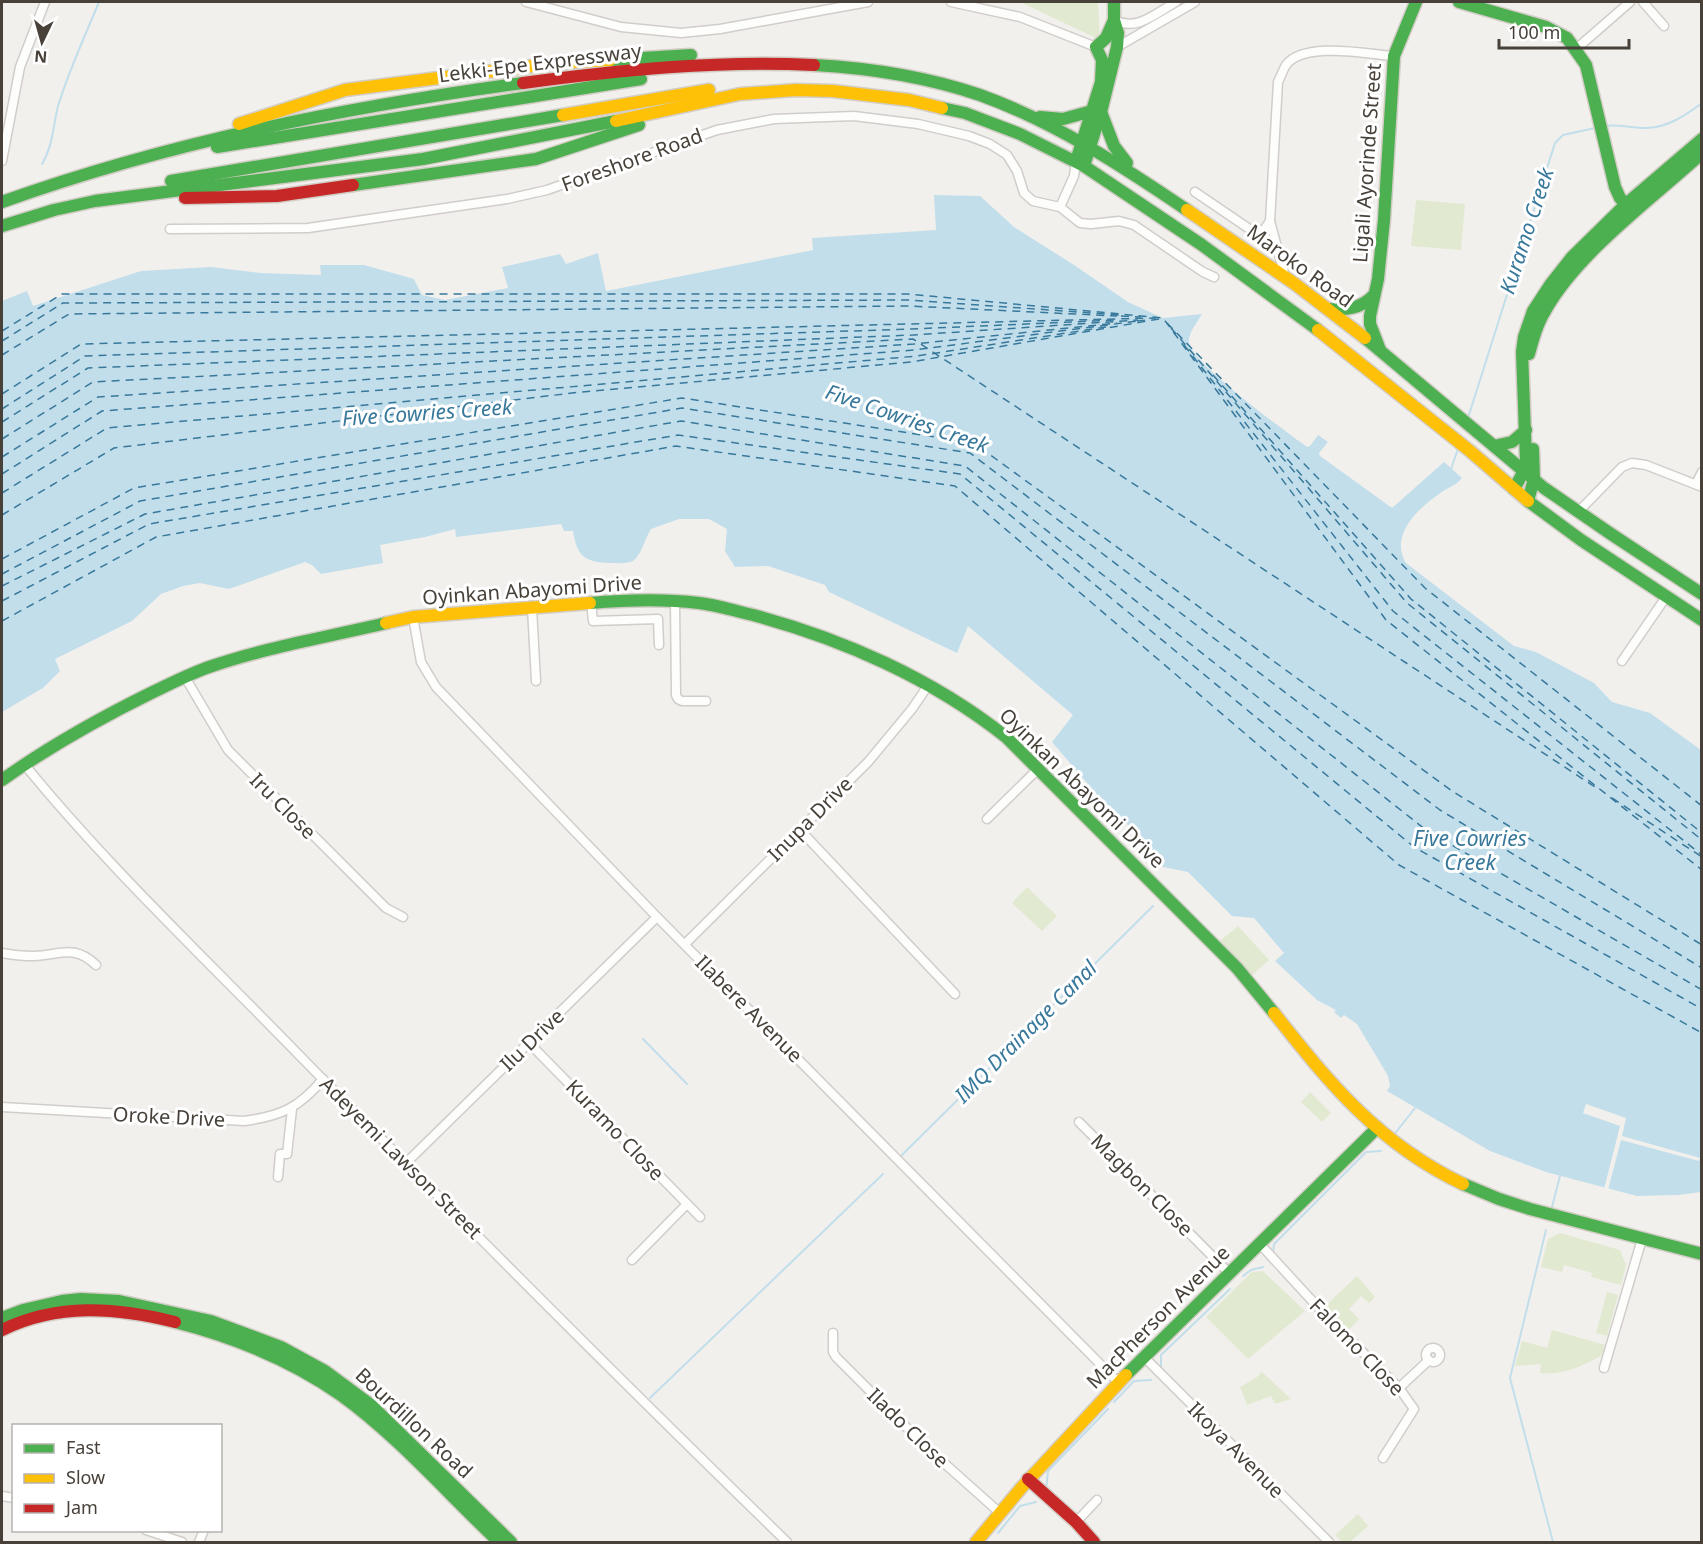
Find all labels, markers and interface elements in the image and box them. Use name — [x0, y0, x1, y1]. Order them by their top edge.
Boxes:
north arrow — [12, 12, 72, 72]
scale bar — [1499, 12, 1630, 50]
text: 100 m — [1508, 20, 1560, 44]
street label: Lekki-Epe Expressway — [437, 37, 644, 88]
text: N — [33, 45, 48, 68]
street label: Ligali Ayorinde Street — [1346, 62, 1387, 264]
street label: Foreshore Road — [558, 122, 706, 198]
water label: Kuramo Creek — [1492, 162, 1560, 297]
street label: Maroko Road — [1242, 218, 1359, 313]
water label: Five Cowries Creek — [822, 377, 994, 460]
water label: Five Cowries Creek — [341, 392, 515, 432]
street label: Oyinkan Abayomi Drive — [421, 568, 643, 611]
street label: Oyinkan Abayomi Drive — [994, 702, 1171, 874]
street label: Iru Close — [244, 767, 322, 845]
street label: Inupa Drive — [761, 770, 858, 867]
water label: Five Cowries Creek — [1413, 824, 1527, 876]
street label: Ilabere Avenue — [690, 949, 809, 1068]
water label: IMQ Drainage Canal — [947, 954, 1103, 1109]
street label: Ilu Drive — [494, 1003, 569, 1077]
street label: Adeyemi Lawson Street — [314, 1071, 488, 1245]
street label: Kuramo Close — [560, 1073, 670, 1186]
street label: Oroke Drive — [112, 1100, 226, 1133]
street label: Magbon Close — [1085, 1128, 1199, 1242]
street label: MacPherson Avenue — [1080, 1239, 1235, 1394]
street label: Falomo Close — [1304, 1292, 1411, 1401]
street label: Bourdillon Road — [350, 1361, 479, 1484]
street label: Ilado Close — [862, 1382, 955, 1473]
street label: Ikoya Avenue — [1182, 1396, 1290, 1504]
legend — [12, 1424, 222, 1532]
text: Fast — [66, 1435, 101, 1459]
text: Slow — [66, 1465, 105, 1489]
text: Jam — [64, 1495, 98, 1519]

